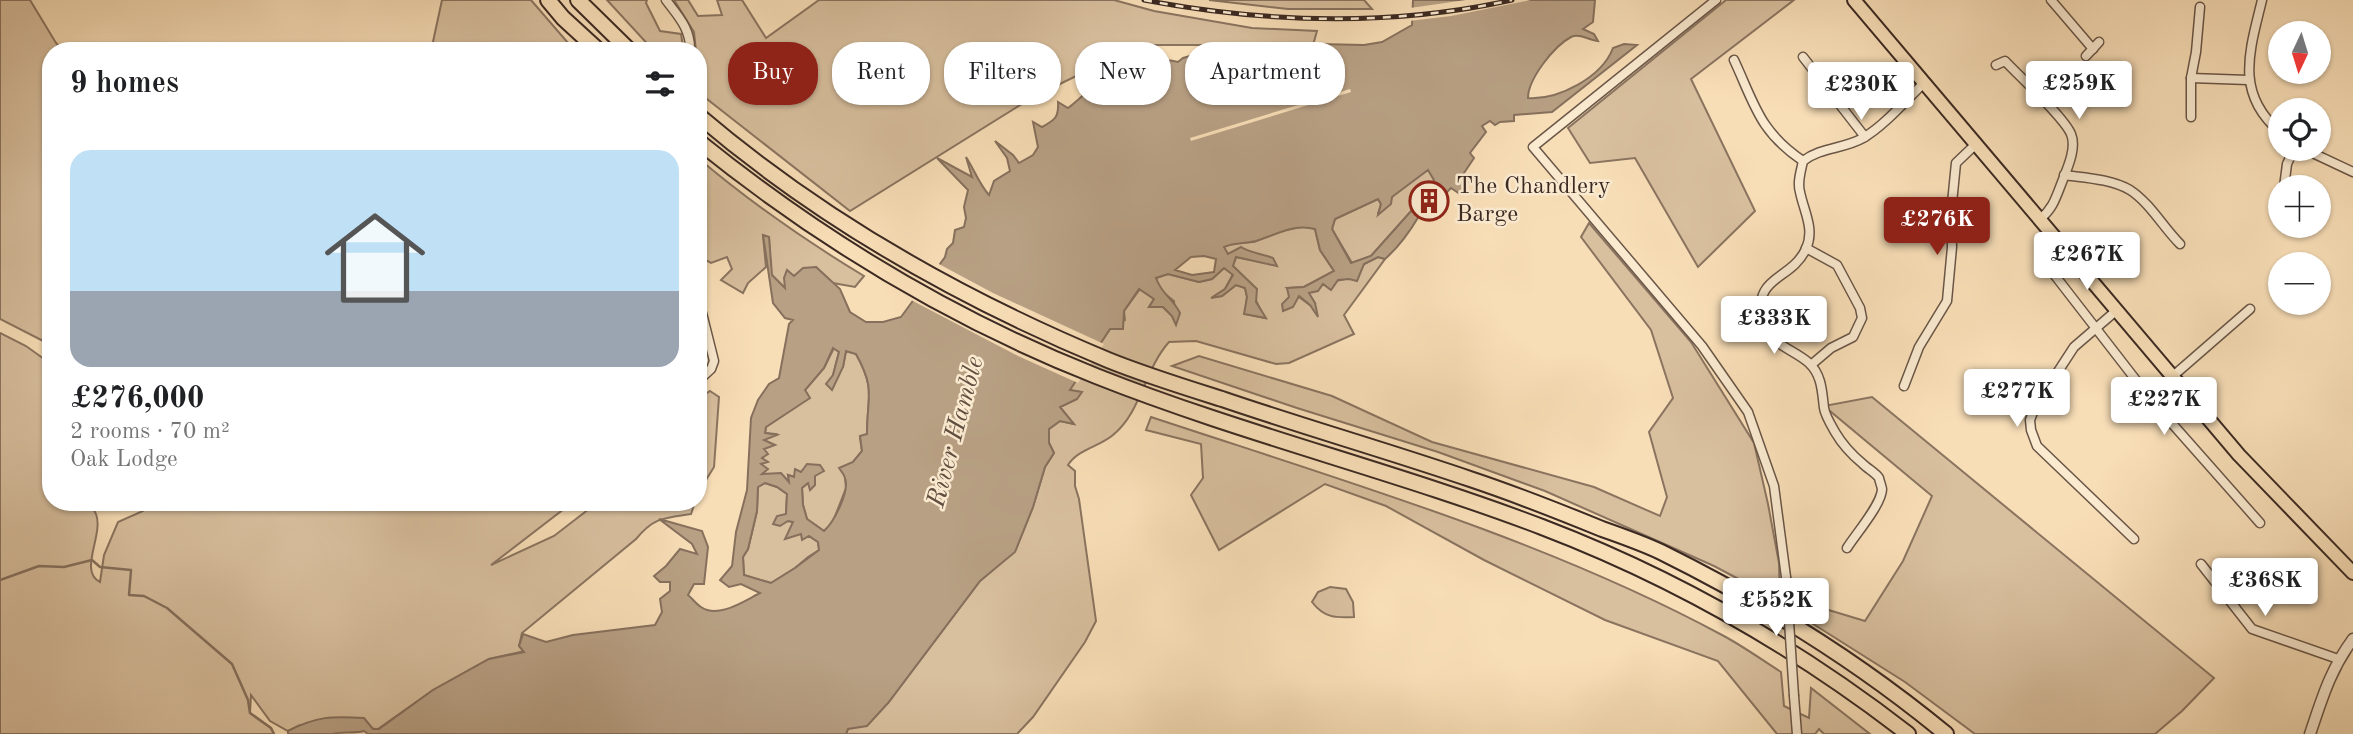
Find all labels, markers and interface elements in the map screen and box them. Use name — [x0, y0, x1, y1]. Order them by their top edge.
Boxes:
north arrow — [2268, 21, 2331, 84]
map controls — [2268, 21, 2331, 315]
chip: Buy — [728, 42, 818, 105]
chip: Rent — [832, 42, 930, 105]
chip: Filters — [944, 42, 1061, 105]
chip: New — [1075, 42, 1171, 105]
chip: Apartment — [1185, 42, 1345, 105]
pin: £259K — [2030, 61, 2128, 121]
pin: £230K — [1812, 62, 1910, 122]
icon: filters — [641, 65, 679, 103]
text: 9 homes — [70, 69, 179, 99]
text: £259K — [2042, 72, 2116, 95]
text: £230K — [1824, 73, 1898, 96]
button: locate — [2268, 98, 2331, 161]
place label: The Chandlery Barge — [1456, 175, 1611, 227]
button: + — [2268, 175, 2331, 238]
building icon: The Chandlery Barge — [1408, 180, 1450, 222]
icon: home — [312, 195, 438, 321]
pin: £276K — [1888, 198, 1986, 257]
text: £276K — [1900, 208, 1974, 231]
pin: £267K — [2038, 232, 2136, 292]
text: £267K — [2050, 243, 2124, 266]
button: − — [2268, 252, 2331, 315]
pin: £333K — [1725, 296, 1823, 356]
text: £333K — [1737, 307, 1811, 330]
water label: River Hamble — [923, 354, 989, 511]
pin: £277K — [1968, 370, 2066, 429]
pin: £227K — [2115, 378, 2213, 437]
text: £277K — [1980, 380, 2054, 403]
text: £276,000 — [70, 384, 204, 414]
text: £227K — [2127, 388, 2201, 411]
text: 2 rooms · 70 m² — [70, 420, 230, 443]
text: Oak Lodge — [70, 448, 178, 471]
pin: £368K — [2216, 558, 2314, 618]
text: £368K — [2228, 569, 2302, 592]
pin: £552K — [1727, 578, 1825, 638]
text: £552K — [1739, 589, 1813, 612]

